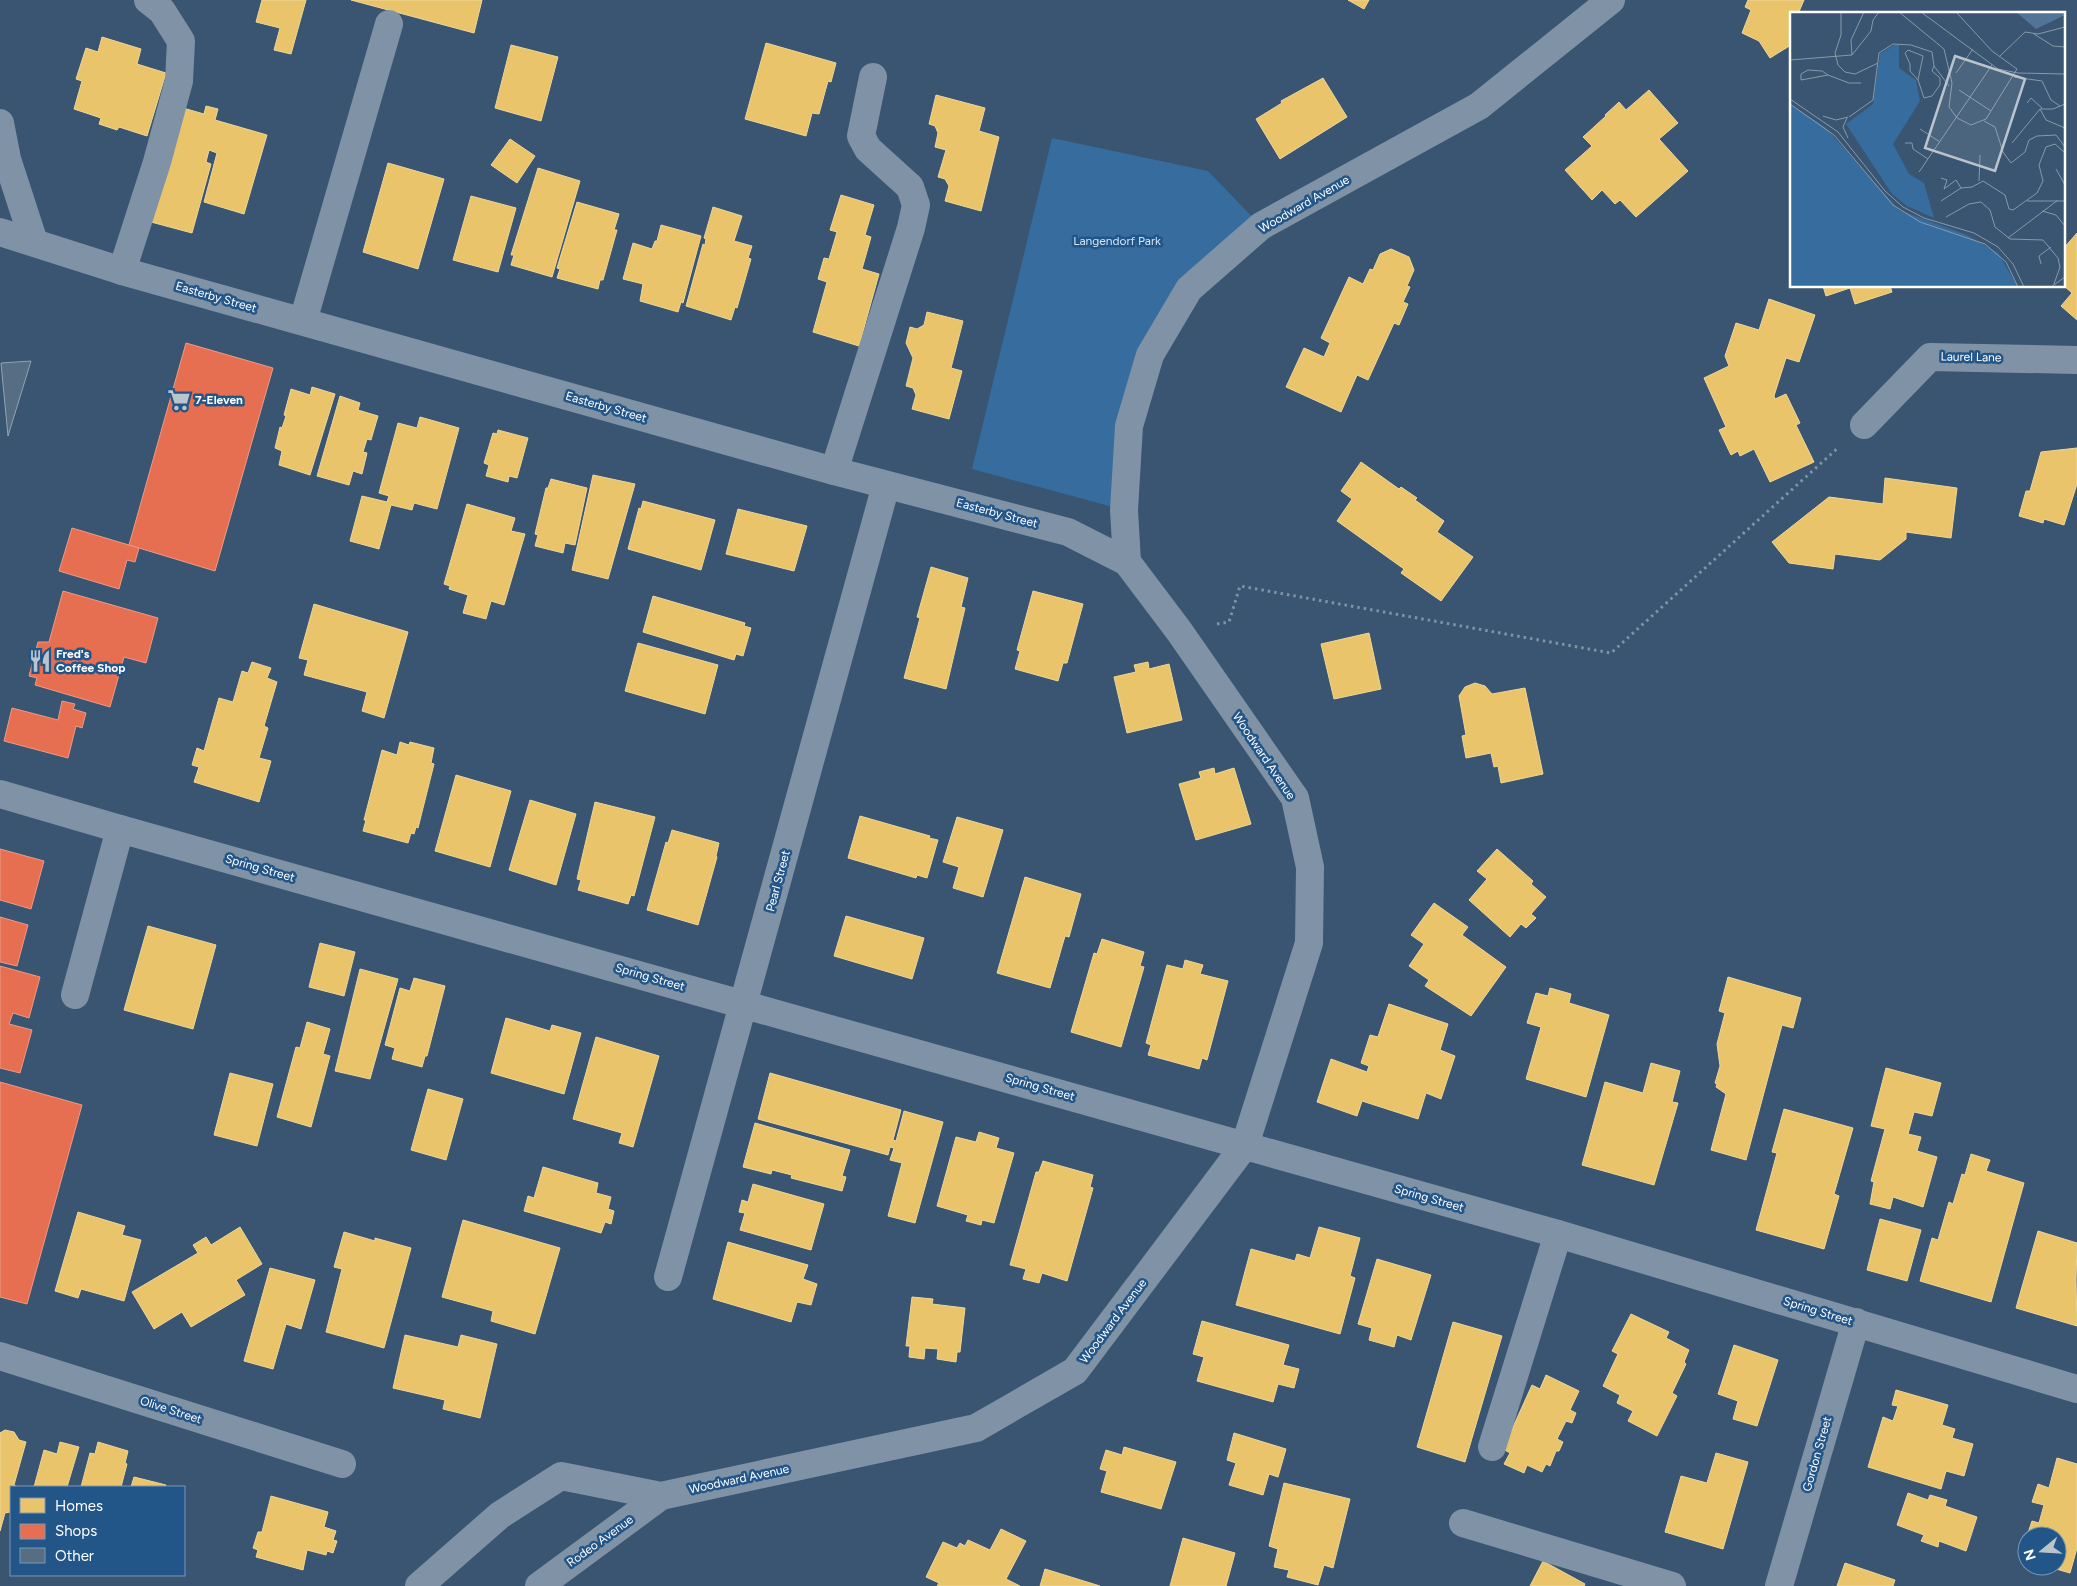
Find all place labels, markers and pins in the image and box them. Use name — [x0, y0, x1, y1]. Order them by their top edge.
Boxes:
supermarket icon: 7-Eleven — [166, 387, 192, 413]
place label: 7-Eleven — [195, 393, 243, 407]
place label: Fred's Coffee Shop — [56, 647, 125, 675]
restaurant icon: Fred's Coffee Shop — [27, 648, 53, 674]

